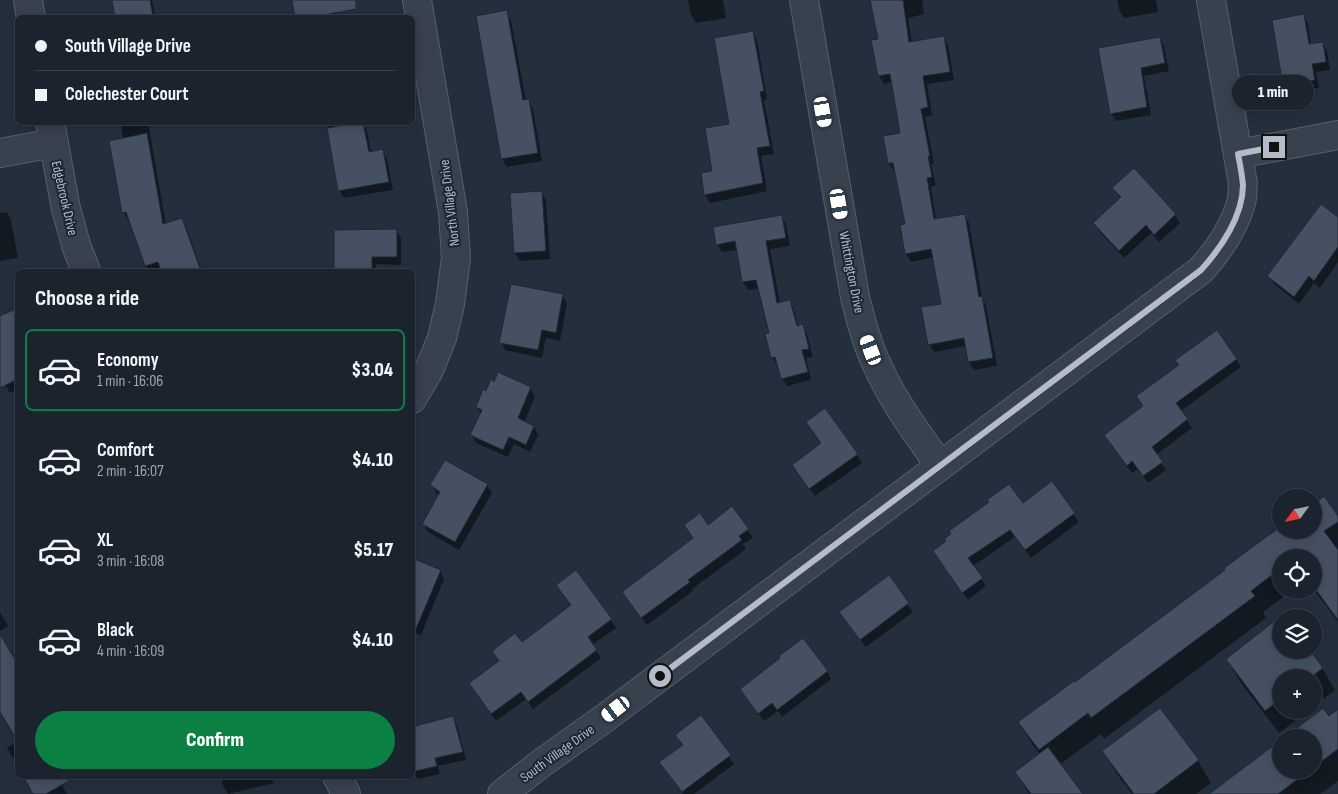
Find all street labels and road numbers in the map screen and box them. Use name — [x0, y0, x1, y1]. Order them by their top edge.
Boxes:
street label: Edgebrook Drive — [48, 159, 81, 237]
street label: North Village Drive — [436, 159, 463, 247]
street label: Whittington Drive — [835, 230, 868, 314]
street label: South Village Drive — [517, 721, 598, 786]

